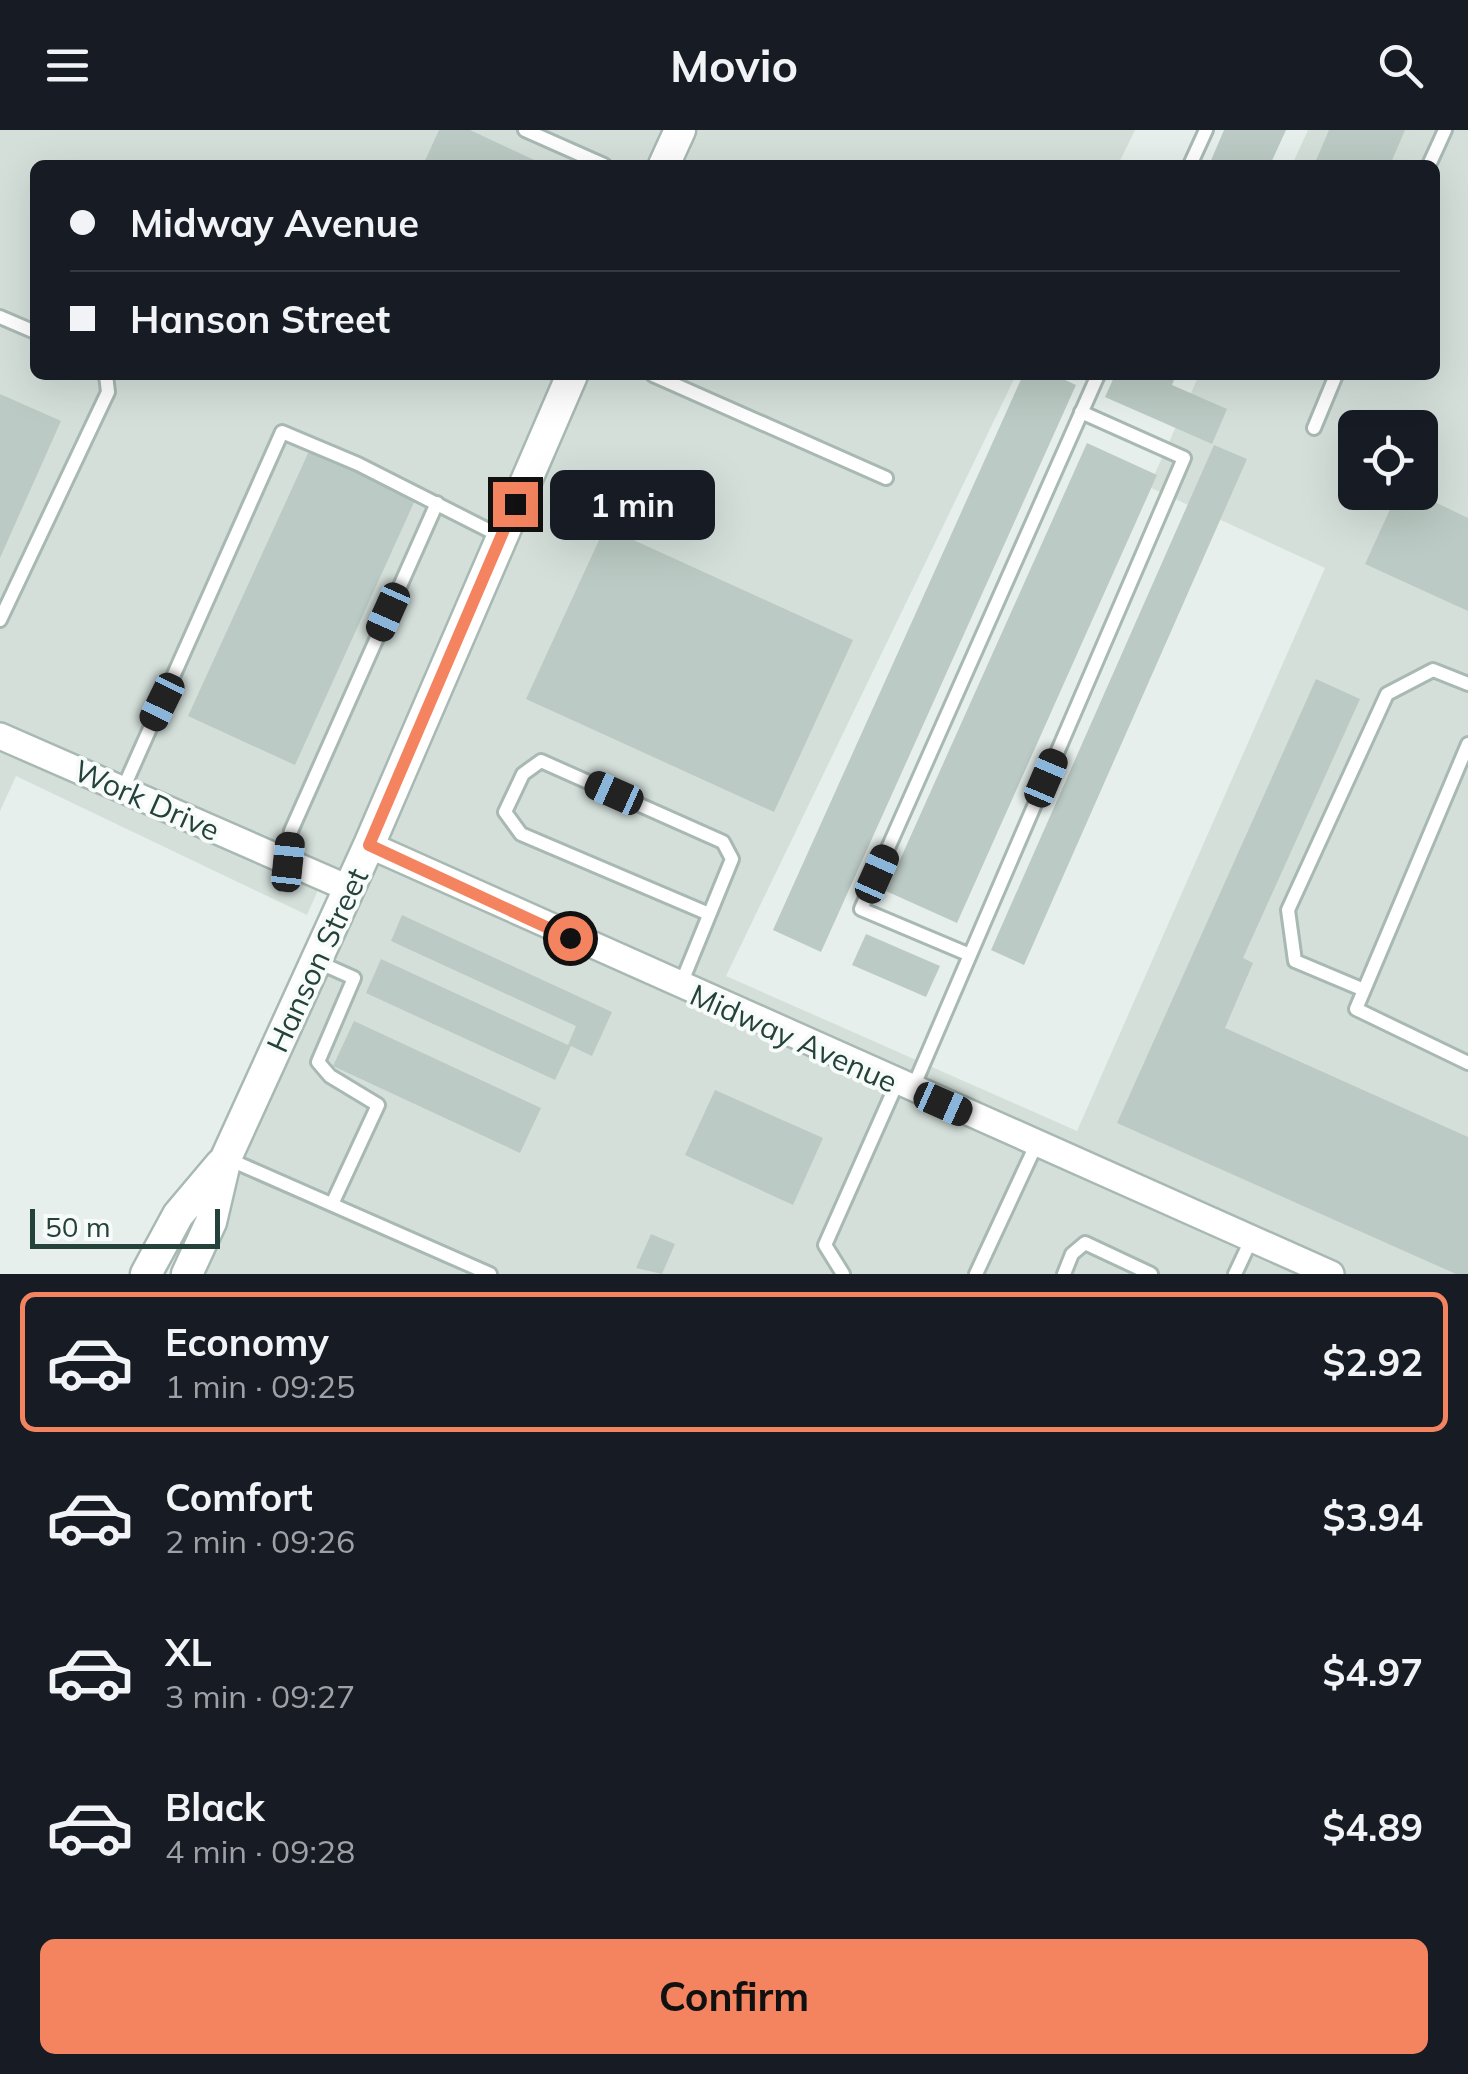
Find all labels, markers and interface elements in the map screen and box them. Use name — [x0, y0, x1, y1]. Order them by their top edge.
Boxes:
text: Movio — [670, 37, 798, 93]
icon: menu — [40, 38, 95, 93]
icon: search — [1373, 38, 1428, 93]
text: Midway Avenue — [130, 199, 419, 247]
text: Hanson Street — [130, 295, 390, 343]
map controls — [1338, 410, 1438, 510]
button: locate — [1338, 410, 1438, 510]
callout: 1 min — [550, 469, 715, 539]
route end — [493, 482, 538, 527]
text: 1 min — [590, 485, 675, 525]
car — [362, 578, 414, 646]
car — [135, 668, 189, 736]
car — [1020, 745, 1072, 811]
street label: Work Drive — [68, 751, 226, 849]
car — [580, 767, 648, 819]
car — [270, 831, 306, 893]
car — [851, 840, 903, 908]
street label: Hanson Street — [258, 862, 376, 1058]
route start — [548, 916, 593, 961]
street label: Midway Avenue — [685, 975, 903, 1101]
car — [909, 1078, 977, 1130]
scale bar — [30, 1204, 220, 1248]
text: 50 m — [45, 1209, 111, 1244]
icon: car — [45, 1317, 135, 1407]
text: Economy — [165, 1318, 329, 1366]
text: $2.92 — [1322, 1338, 1423, 1386]
text: 1 min · 09:25 — [165, 1366, 355, 1406]
icon: car — [45, 1472, 135, 1562]
text: Comfort — [165, 1473, 313, 1521]
text: $3.94 — [1322, 1493, 1423, 1541]
text: 2 min · 09:26 — [165, 1521, 355, 1561]
icon: car — [45, 1627, 135, 1717]
text: XL — [165, 1628, 212, 1676]
text: $4.97 — [1322, 1648, 1423, 1696]
text: 3 min · 09:27 — [165, 1676, 355, 1716]
icon: car — [45, 1782, 135, 1872]
text: Black — [165, 1783, 265, 1831]
text: $4.89 — [1322, 1803, 1423, 1851]
text: 4 min · 09:28 — [165, 1831, 355, 1871]
button: Confirm — [40, 1939, 1428, 2054]

